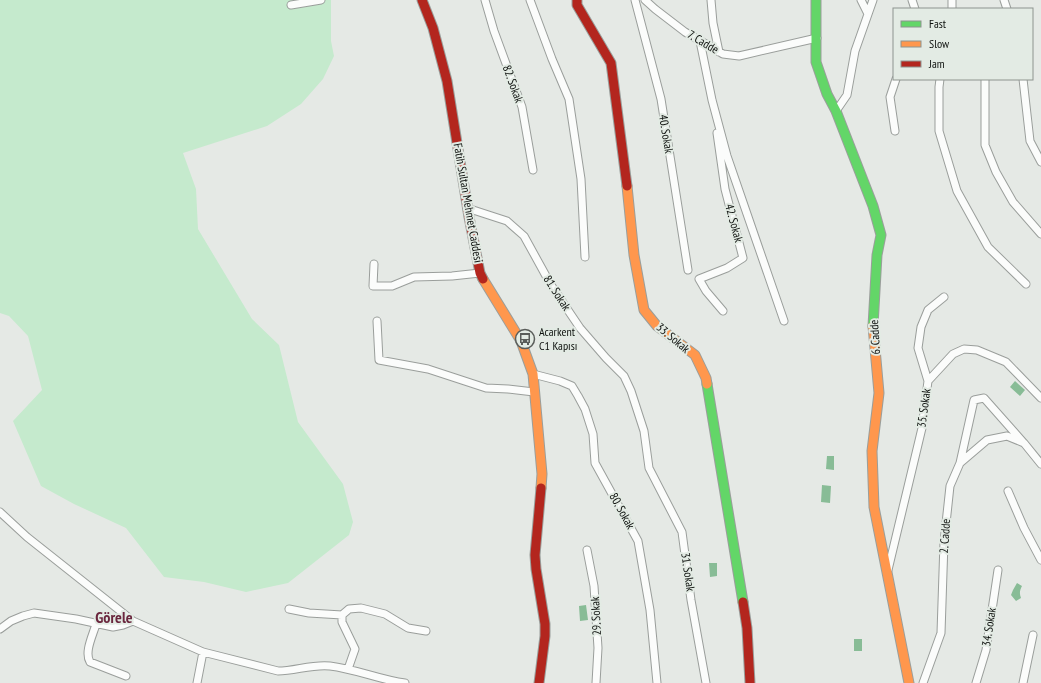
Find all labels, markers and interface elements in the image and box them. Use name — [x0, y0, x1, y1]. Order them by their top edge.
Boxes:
legend — [893, 8, 1033, 80]
text: Fast — [929, 16, 947, 31]
street label: 7. Cadde — [685, 26, 722, 57]
text: Slow — [929, 36, 950, 51]
text: Jam — [928, 56, 945, 71]
street label: 82. Sokak — [500, 63, 527, 105]
street label: 40. Sokak — [656, 113, 677, 155]
street label: Fatih Sultan Mehmet Caddesi — [451, 142, 486, 264]
street label: 42. Sokak — [722, 202, 747, 244]
street label: 81. Sokak — [540, 272, 575, 314]
street label: 33. Sokak — [654, 319, 693, 356]
street label: 6. Cadde — [866, 319, 883, 355]
place label: Acarkent C1 Kapısı — [539, 324, 577, 353]
bus stop icon: Acarkent C1 Kapısı — [514, 328, 536, 350]
street label: 35. Sokak — [913, 387, 934, 428]
street label: 80. Sokak — [606, 490, 639, 532]
street label: 2. Cadde — [936, 518, 953, 554]
street label: 31. Sokak — [678, 552, 699, 593]
street label: 29. Sokak — [587, 596, 604, 636]
street label: 34. Sokak — [978, 606, 999, 647]
district label: Görele — [95, 607, 133, 627]

